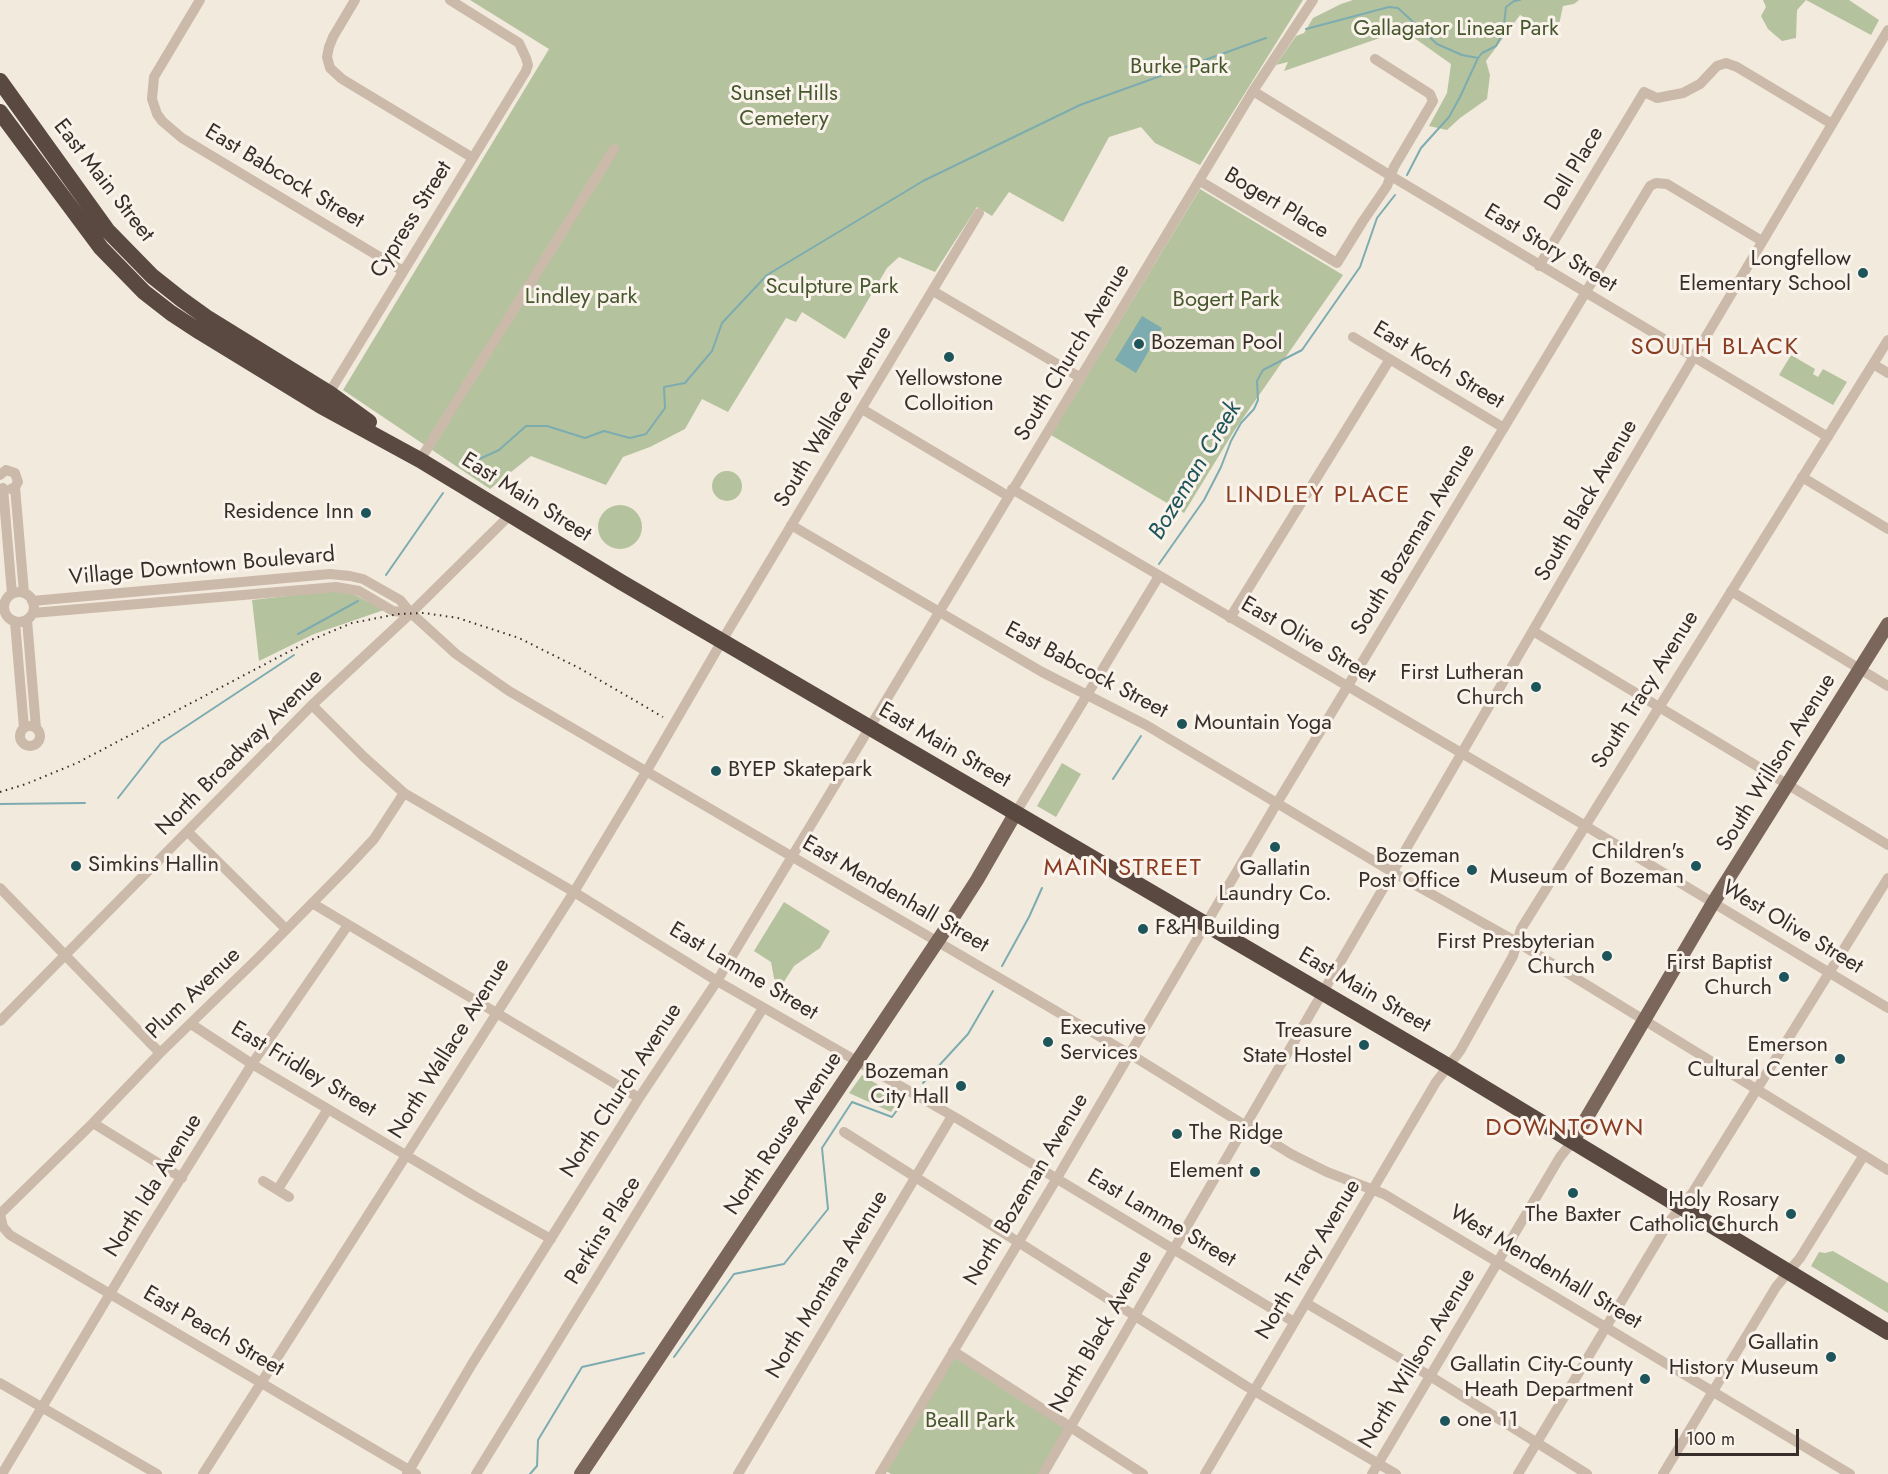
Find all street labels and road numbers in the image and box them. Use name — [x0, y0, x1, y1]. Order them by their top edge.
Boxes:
street label: East Main Street — [47, 114, 159, 248]
street label: East Babcock Street — [200, 119, 368, 235]
street label: Dell Place — [1540, 123, 1610, 215]
street label: Cypress Street — [366, 157, 458, 283]
street label: Bogert Place — [1219, 163, 1333, 245]
street label: East Story Street — [1479, 199, 1621, 299]
street label: South Church Avenue — [1010, 260, 1136, 446]
street label: East Koch Street — [1368, 316, 1508, 416]
street label: South Wallace Avenue — [769, 322, 899, 512]
street label: South Black Avenue — [1530, 415, 1644, 587]
street label: South Bozeman Avenue — [1346, 440, 1482, 640]
street label: East Main Street — [456, 448, 596, 548]
street label: Village Downtown Boulevard — [68, 542, 336, 592]
street label: East Olive Street — [1236, 592, 1380, 690]
street label: South Tracy Avenue — [1587, 606, 1705, 774]
street label: East Babcock Street — [1000, 617, 1172, 725]
street label: North Broadway Avenue — [151, 664, 329, 842]
street label: South Willson Avenue — [1712, 669, 1842, 857]
street label: East Main Street — [873, 698, 1015, 794]
street label: East Mendenhall Street — [797, 831, 993, 959]
street label: West Olive Street — [1717, 875, 1867, 981]
street label: East Lamme Street — [664, 917, 822, 1027]
street label: Plum Avenue — [141, 942, 247, 1046]
street label: East Main Street — [1293, 943, 1435, 1039]
street label: North Wallace Avenue — [384, 954, 516, 1144]
street label: North Church Avenue — [556, 999, 688, 1183]
street label: East Fridley Street — [226, 1016, 380, 1124]
street label: North Rouse Avenue — [720, 1047, 848, 1221]
street label: North Bozeman Avenue — [959, 1089, 1095, 1291]
street label: North Ida Avenue — [99, 1110, 209, 1262]
street label: East Lamme Street — [1082, 1164, 1240, 1274]
street label: Perkins Place — [560, 1172, 648, 1290]
street label: North Tracy Avenue — [1251, 1175, 1367, 1345]
street label: North Montana Avenue — [761, 1186, 895, 1384]
street label: West Mendenhall Street — [1444, 1200, 1646, 1336]
street label: North Black Avenue — [1045, 1246, 1159, 1418]
street label: North Willson Avenue — [1354, 1264, 1482, 1454]
street label: East Peach Street — [138, 1281, 288, 1383]

